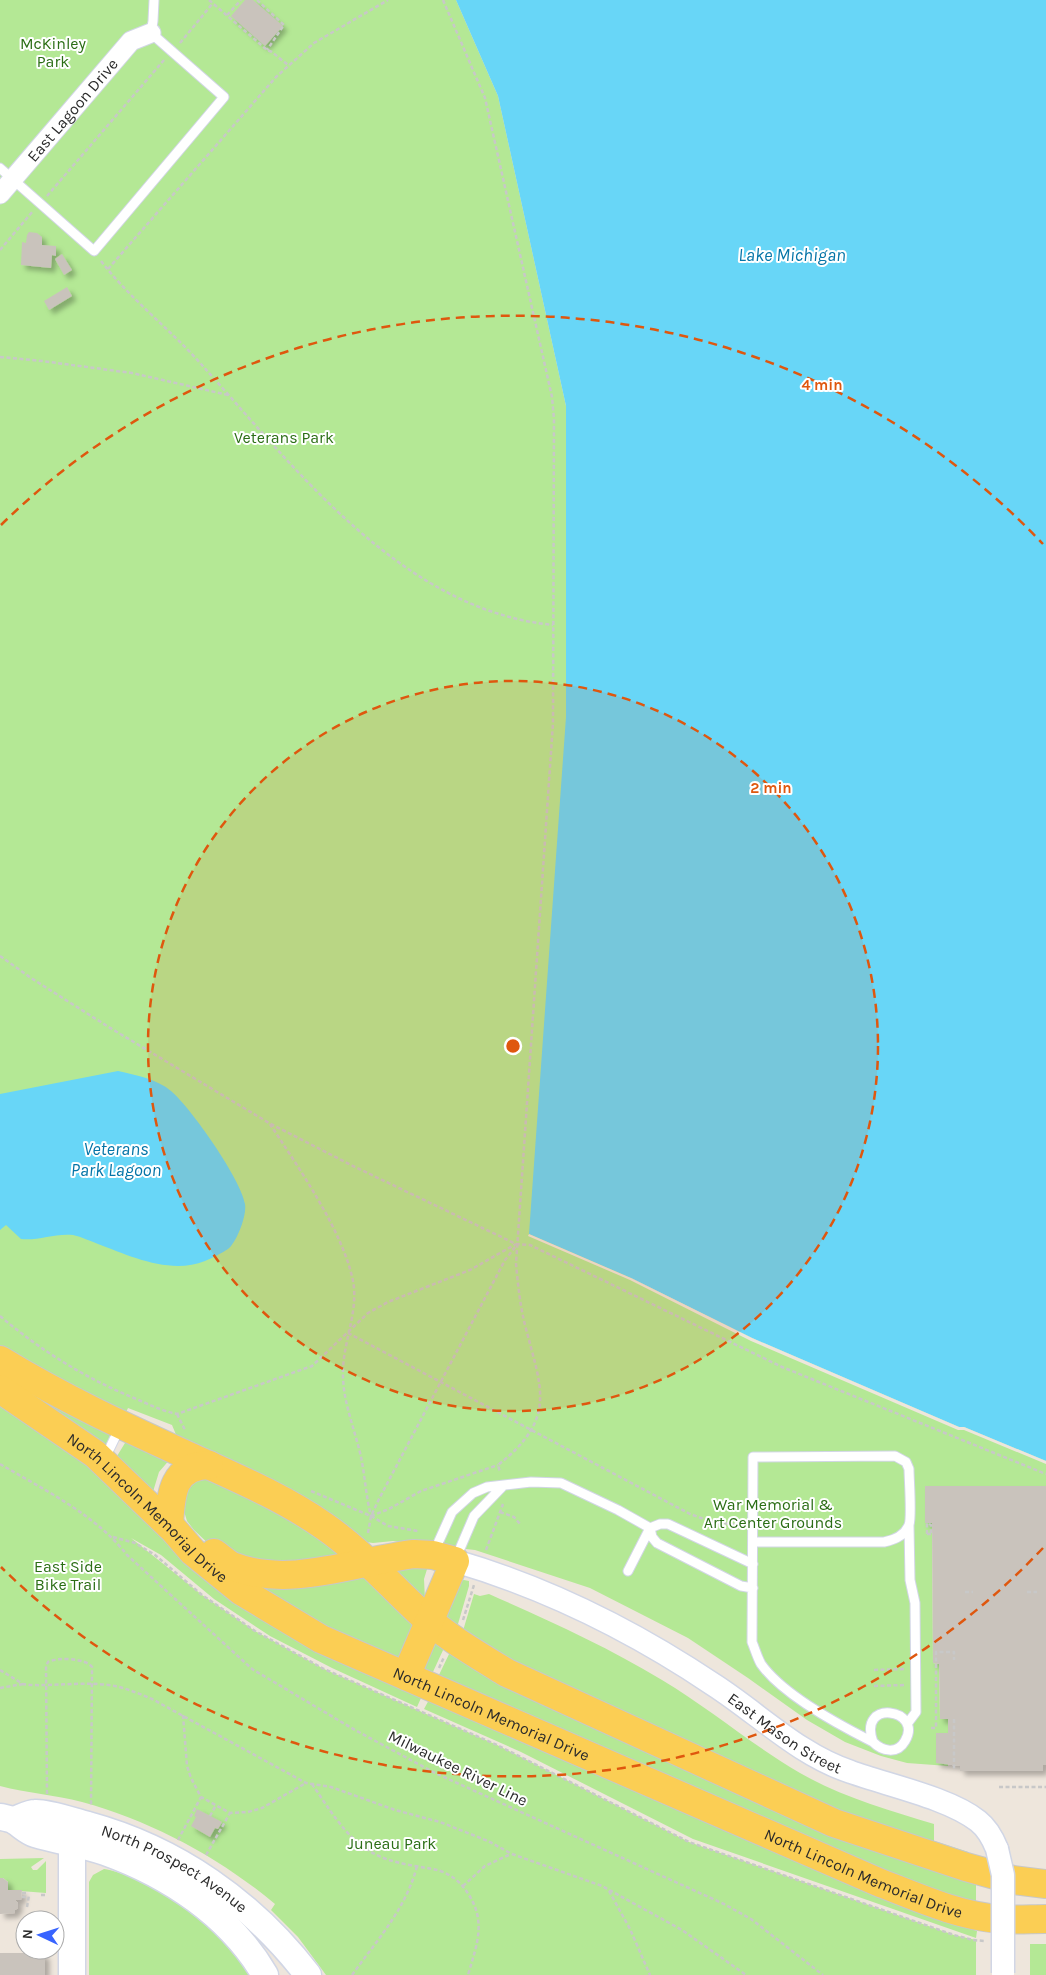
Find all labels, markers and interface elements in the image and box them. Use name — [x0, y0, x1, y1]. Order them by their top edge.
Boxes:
park label: McKinley Park — [20, 34, 87, 71]
street label: East Lagoon Drive — [23, 54, 122, 165]
water label: Lake Michigan — [738, 244, 846, 266]
text: 4 min — [801, 376, 843, 394]
park label: Veterans Park — [234, 428, 334, 447]
text: 2 min — [750, 779, 792, 797]
centre of rings — [504, 1037, 522, 1055]
water label: Veterans Park Lagoon — [71, 1138, 161, 1181]
street label: North Lincoln Memorial Drive — [64, 1428, 232, 1586]
park label: War Memorial & Art Center Grounds — [704, 1495, 842, 1532]
park label: East Side Bike Trail — [34, 1557, 102, 1594]
street label: North Lincoln Memorial Drive — [390, 1662, 593, 1765]
street label: East Mason Street — [724, 1688, 845, 1777]
street label: Milwaukee River Line — [385, 1726, 531, 1810]
street label: North Prospect Avenue — [99, 1820, 252, 1916]
street label: North Lincoln Memorial Drive — [762, 1824, 965, 1922]
park label: Juneau Park — [348, 1834, 436, 1853]
north arrow — [15, 1910, 65, 1960]
text: N — [19, 1929, 36, 1940]

